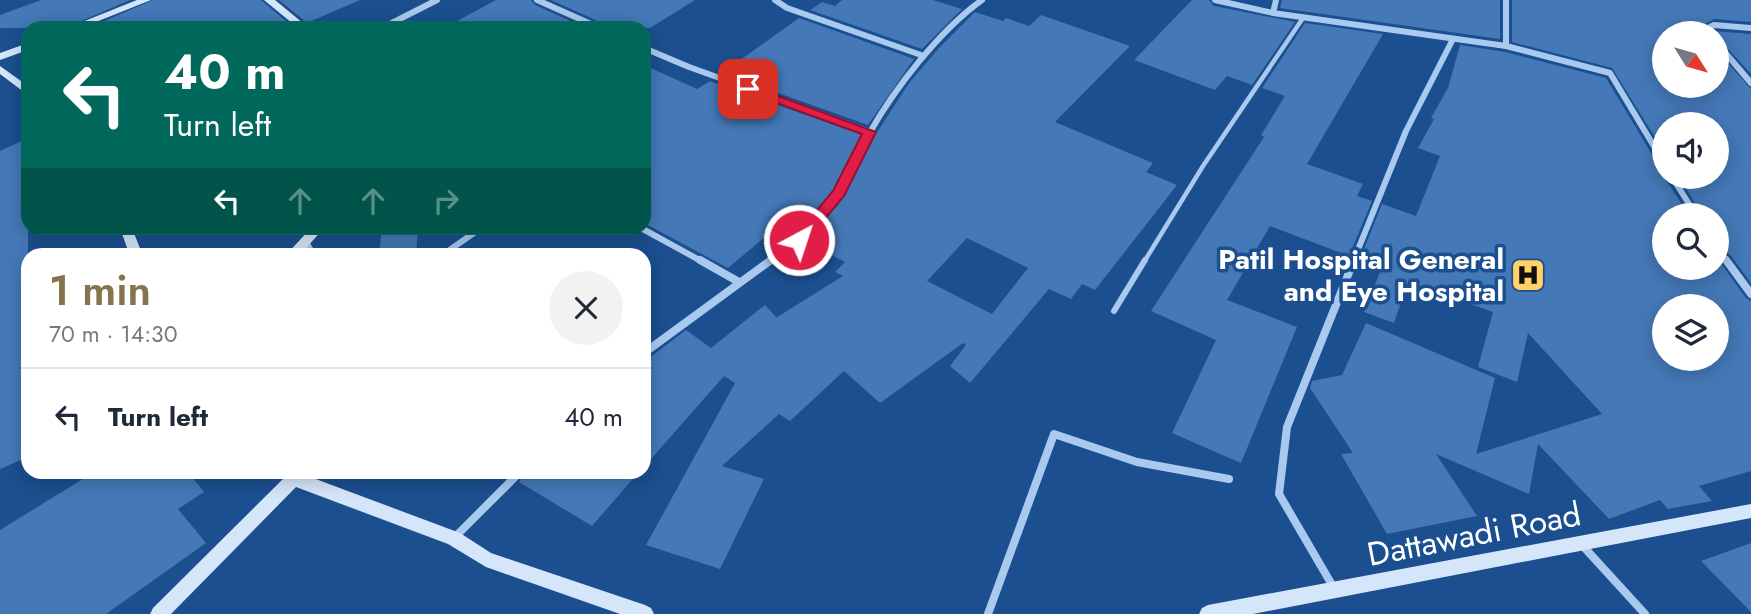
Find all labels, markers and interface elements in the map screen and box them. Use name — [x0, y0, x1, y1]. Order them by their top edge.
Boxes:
north arrow — [1652, 21, 1729, 98]
map controls — [1652, 21, 1729, 371]
text: 40 m — [164, 37, 286, 107]
icon: left — [49, 49, 140, 140]
pin — [718, 59, 778, 119]
icon: arrive — [729, 70, 767, 108]
text: Turn left — [164, 102, 271, 148]
button: sound — [1652, 112, 1729, 189]
icon: left — [208, 182, 246, 220]
icon: ahead — [281, 182, 319, 220]
icon: ahead — [354, 182, 392, 220]
icon: right — [427, 182, 465, 220]
position arrow — [762, 203, 836, 277]
button: search — [1652, 203, 1729, 280]
place label: Patil Hospital General and Eye Hospital — [1218, 239, 1504, 312]
hospital icon: Patil Hospital General and Eye Hospital — [1509, 256, 1547, 294]
text: 1 min — [49, 260, 151, 321]
button: close — [549, 271, 623, 345]
button: layers — [1652, 294, 1729, 371]
text: 70 m · 14:30 — [49, 317, 177, 351]
icon: left — [49, 398, 87, 436]
text: Turn left — [108, 398, 208, 436]
text: 40 m — [564, 398, 623, 436]
street label: Dattawadi Road — [1363, 490, 1585, 578]

